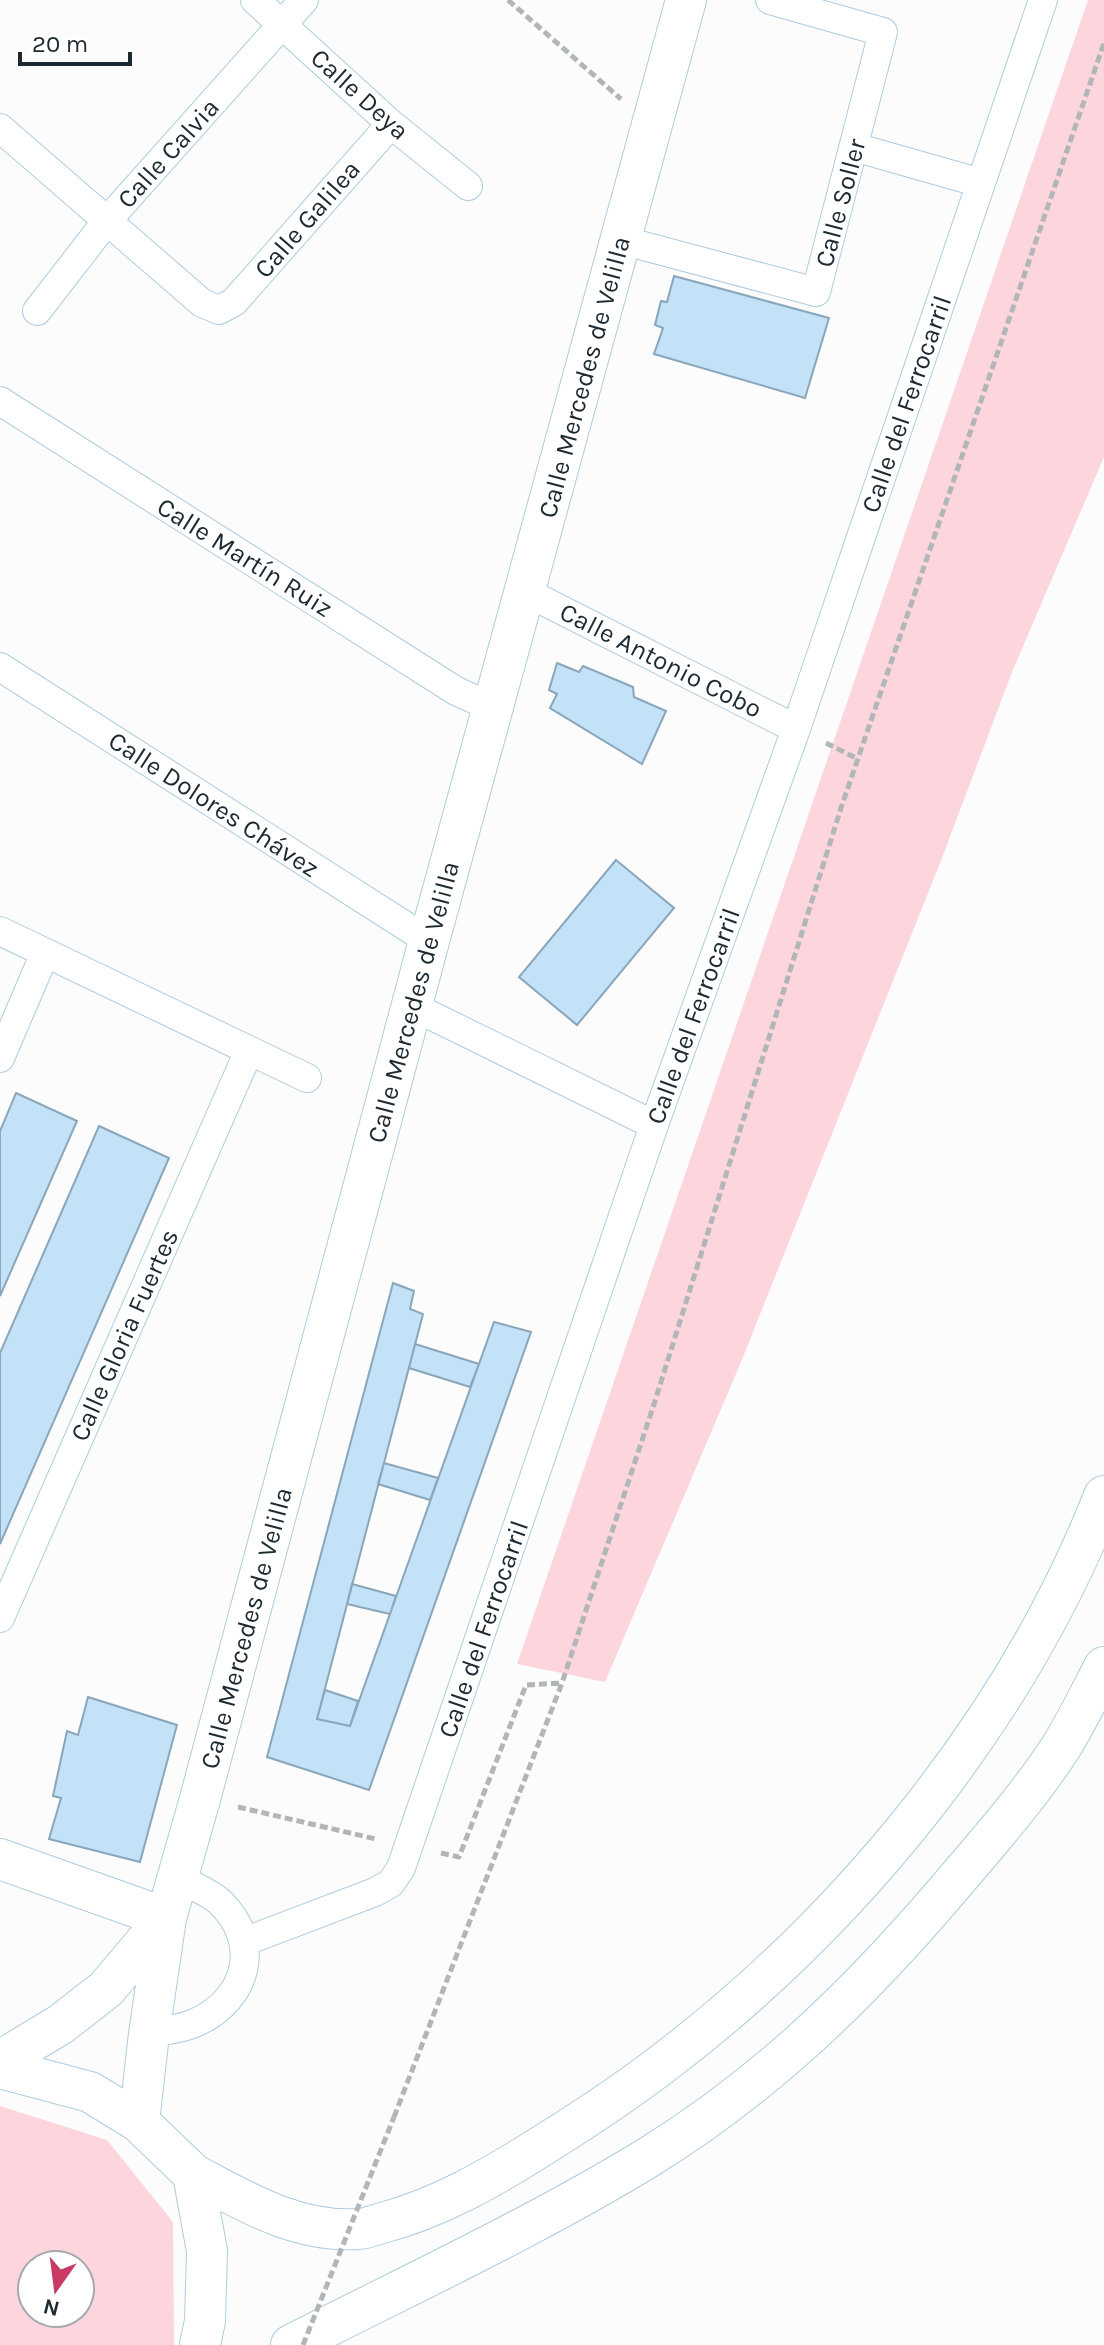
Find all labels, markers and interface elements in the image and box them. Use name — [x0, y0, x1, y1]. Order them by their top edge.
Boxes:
scale bar — [20, 16, 130, 66]
text: 20 m — [32, 30, 88, 58]
street label: Calle Deya — [304, 42, 415, 146]
street label: Calle Calvia — [111, 92, 226, 215]
street label: Calle Soller — [808, 135, 873, 271]
street label: Calle Galilea — [248, 154, 367, 284]
street label: Calle Mercedes de Velilla — [532, 233, 637, 521]
street label: Calle del Ferrocarril — [855, 292, 958, 517]
street label: Calle Martín Ruiz — [151, 491, 338, 624]
street label: Calle Antonio Cobo — [555, 596, 767, 725]
street label: Calle Dolores Chávez — [103, 725, 325, 884]
street label: Calle Mercedes de Velilla — [361, 858, 466, 1146]
street label: Calle del Ferrocarril — [640, 904, 747, 1128]
street label: Calle Gloria Fuertes — [64, 1225, 185, 1446]
street label: Calle Mercedes de Velilla — [194, 1484, 299, 1772]
street label: Calle del Ferrocarril — [432, 1517, 535, 1742]
north arrow — [16, 2249, 96, 2329]
text: N — [41, 2293, 62, 2322]

